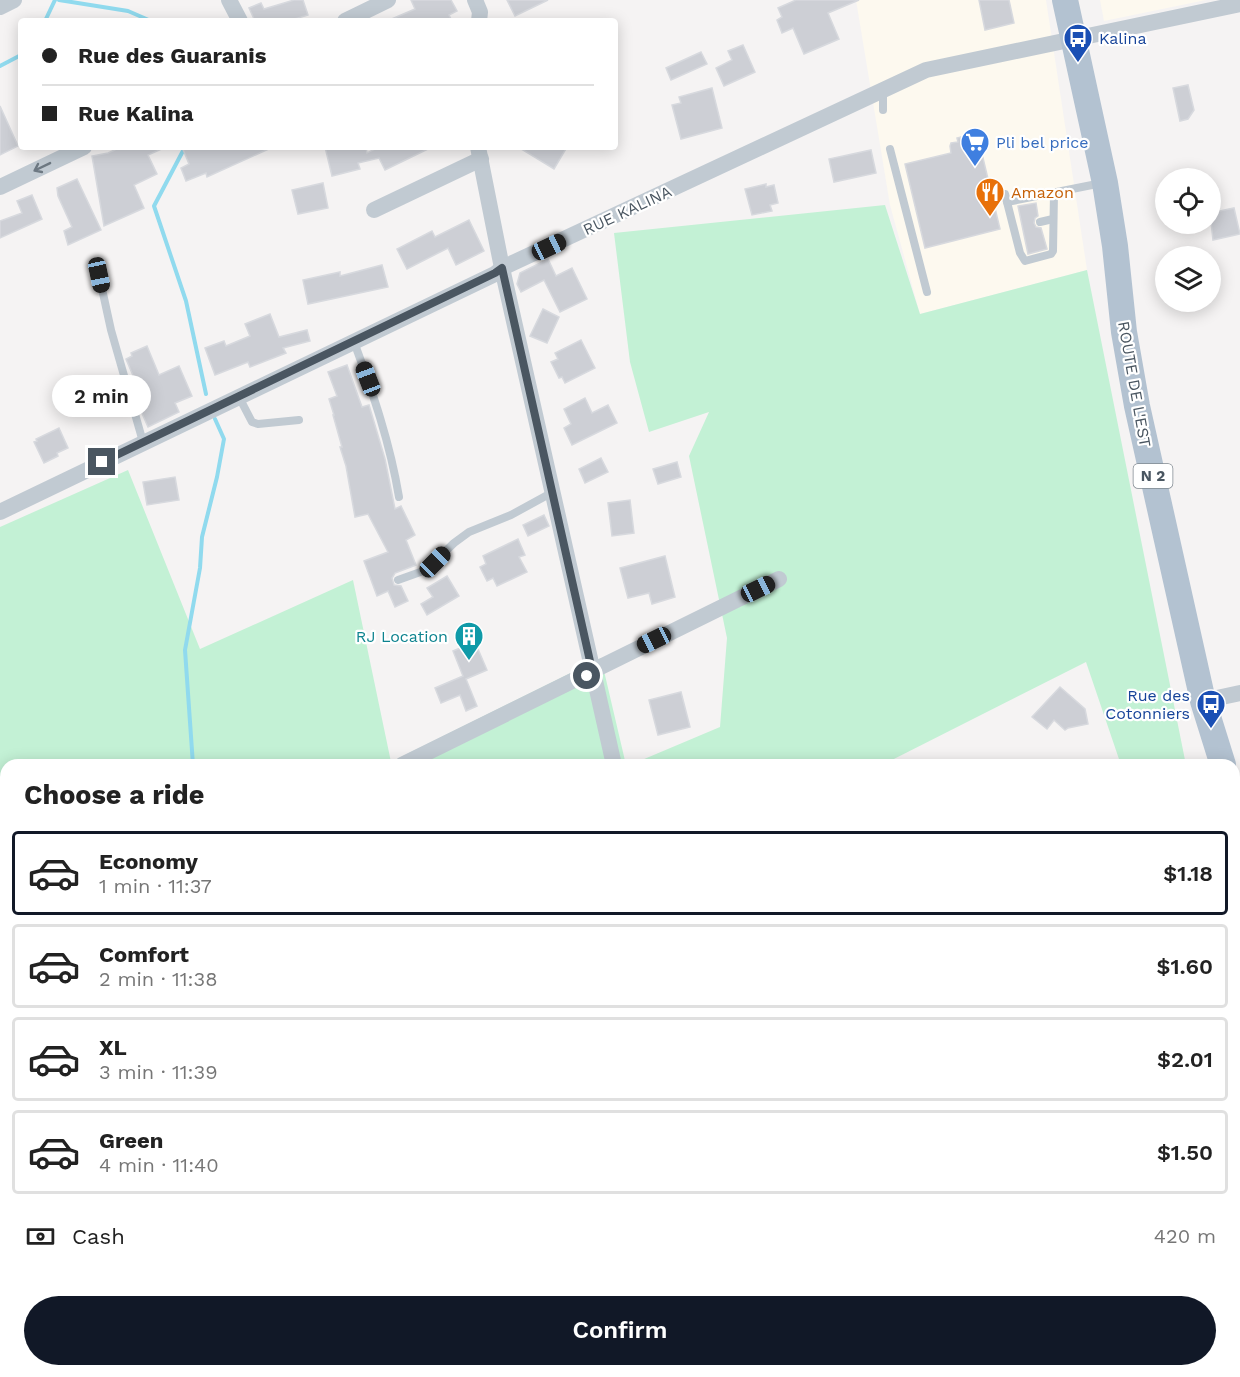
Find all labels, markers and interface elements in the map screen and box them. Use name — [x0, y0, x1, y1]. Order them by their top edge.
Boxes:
bus stop icon: Kalina — [1062, 22, 1094, 64]
place label: Kalina — [1099, 29, 1146, 48]
text: Rue des Guaranis — [78, 43, 266, 68]
text: Rue Kalina — [78, 101, 194, 126]
supermarket icon: Pli bel price — [959, 126, 991, 168]
place label: Pli bel price — [996, 133, 1088, 152]
one-way arrow — [33, 162, 51, 174]
map controls — [1155, 168, 1221, 312]
button: locate — [1155, 168, 1221, 234]
restaurant icon: Amazon — [974, 176, 1006, 218]
street label: RUE KALINA — [580, 182, 675, 239]
place label: Amazon — [1011, 183, 1074, 202]
car — [529, 231, 569, 263]
button: layers — [1155, 246, 1221, 312]
car — [86, 256, 112, 294]
street label: ROUTE DE L'EST — [1114, 320, 1155, 449]
car — [353, 359, 383, 399]
callout: 2 min — [52, 375, 152, 417]
text: 2 min — [74, 384, 129, 408]
route end — [88, 448, 115, 475]
road number: N 2 — [1134, 464, 1172, 488]
car — [416, 543, 454, 581]
car — [738, 573, 778, 605]
building icon: RJ Location — [453, 620, 485, 662]
car — [634, 624, 674, 656]
place label: RJ Location — [356, 627, 448, 646]
route start — [573, 662, 600, 689]
place label: Rue des Cotonniers — [1105, 686, 1190, 723]
bus stop icon: Rue des Cotonniers — [1195, 688, 1227, 730]
text: Choose a ride — [24, 779, 204, 811]
icon: car — [27, 846, 81, 900]
text: Economy — [99, 849, 198, 874]
text: $1.18 — [1163, 861, 1213, 886]
text: 1 min · 11:37 — [99, 874, 212, 898]
icon: car — [27, 939, 81, 993]
text: Comfort — [99, 942, 189, 967]
text: $1.60 — [1156, 954, 1213, 979]
text: 2 min · 11:38 — [99, 967, 218, 991]
icon: car — [27, 1032, 81, 1086]
text: XL — [99, 1035, 127, 1060]
text: $2.01 — [1157, 1047, 1213, 1072]
text: 3 min · 11:39 — [99, 1060, 218, 1084]
icon: car — [27, 1125, 81, 1179]
text: Green — [99, 1128, 163, 1153]
text: $1.50 — [1157, 1140, 1213, 1165]
text: 4 min · 11:40 — [99, 1153, 219, 1177]
icon: cash — [24, 1220, 57, 1253]
text: Cash — [72, 1224, 125, 1249]
text: 420 m — [1154, 1224, 1216, 1248]
button: Confirm — [24, 1296, 1216, 1365]

